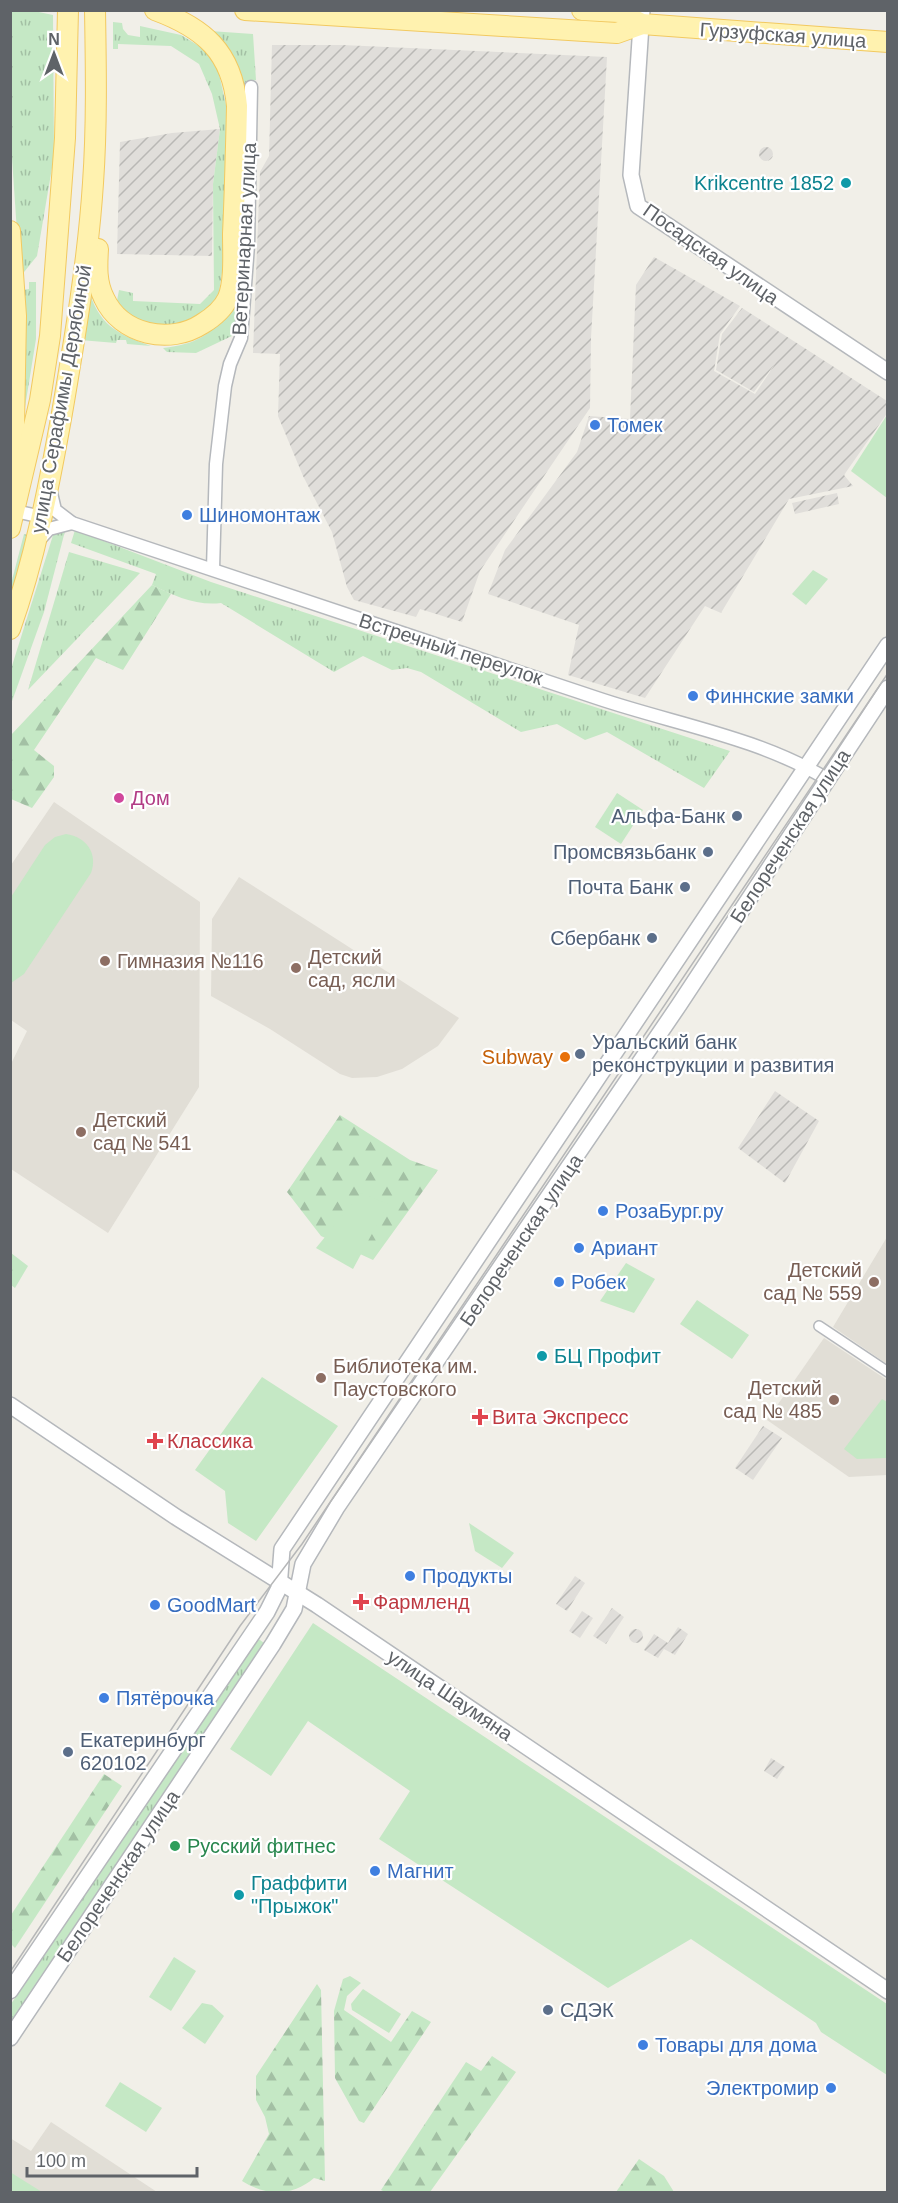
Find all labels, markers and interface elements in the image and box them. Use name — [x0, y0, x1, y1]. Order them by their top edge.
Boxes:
street label: Гурзуфская улица — [699, 18, 868, 52]
north arrow — [24, 24, 84, 84]
text: N — [48, 31, 60, 48]
street label: Ветеринарная улица — [228, 141, 260, 336]
place label: Krikcentre 1852 — [694, 172, 834, 194]
marker: Krikcentre 1852 — [839, 176, 853, 190]
street label: Посадская улица — [639, 199, 784, 309]
street label: улица Серафимы Дерябиной — [27, 263, 95, 535]
place label: Томек — [607, 414, 663, 436]
marker: Томек — [588, 418, 602, 432]
place label: Шиномонтаж — [199, 504, 321, 526]
marker: Шиномонтаж — [180, 508, 194, 522]
street label: Встречный переулок — [356, 609, 546, 689]
place label: Финнские замки — [705, 685, 854, 707]
marker: Финнские замки — [686, 689, 700, 703]
street label: Белореченская улица — [726, 744, 855, 927]
place label: Дом — [131, 787, 170, 809]
marker: Дом — [112, 791, 126, 805]
place label: Альфа-Банк — [611, 805, 725, 827]
marker: Альфа-Банк — [730, 809, 744, 823]
place label: Промсвязьбанк — [553, 841, 696, 863]
marker: Промсвязьбанк — [701, 845, 715, 859]
place label: Почта Банк — [568, 876, 673, 898]
marker: Почта Банк — [678, 880, 692, 894]
place label: Сбербанк — [550, 927, 640, 949]
marker: Сбербанк — [645, 931, 659, 945]
place label: Детский сад, ясли — [308, 946, 396, 991]
place label: Гимназия №116 — [117, 950, 264, 972]
marker: Гимназия №116 — [98, 954, 112, 968]
marker: Детский сад, ясли — [289, 961, 303, 975]
place label: Уральский банк реконструкции и развития — [592, 1031, 834, 1076]
place label: Subway — [482, 1046, 553, 1068]
marker: Уральский банк реконструкции и развития — [573, 1047, 587, 1061]
marker: Subway — [558, 1050, 572, 1064]
place label: Детский сад № 541 — [93, 1109, 192, 1154]
marker: Детский сад № 541 — [74, 1125, 88, 1139]
street label: Белореченская улица — [455, 1149, 587, 1330]
place label: РозаБург.ру — [615, 1200, 724, 1222]
marker: РозаБург.ру — [596, 1204, 610, 1218]
place label: Ариант — [591, 1237, 658, 1259]
marker: Ариант — [572, 1241, 586, 1255]
place label: Детский сад № 559 — [763, 1259, 862, 1304]
place label: Робек — [571, 1271, 626, 1293]
marker: Робек — [552, 1275, 566, 1289]
marker: Детский сад № 559 — [867, 1275, 881, 1289]
place label: БЦ Профит — [554, 1345, 661, 1367]
marker: БЦ Профит — [535, 1349, 549, 1363]
place label: Библиотека им. Паустовского — [333, 1355, 478, 1400]
marker: Библиотека им. Паустовского — [314, 1371, 328, 1385]
place label: Детский сад № 485 — [723, 1377, 822, 1422]
marker: Детский сад № 485 — [827, 1393, 841, 1407]
place label: Вита Экспресс — [492, 1406, 629, 1428]
marker: Вита Экспресс — [473, 1410, 487, 1424]
place label: Классика — [167, 1430, 254, 1452]
marker: Классика — [148, 1434, 162, 1448]
place label: Продукты — [422, 1565, 512, 1587]
marker: Продукты — [403, 1569, 417, 1583]
place label: Фармленд — [373, 1591, 470, 1613]
place label: GoodMart — [167, 1594, 256, 1616]
marker: Фармленд — [354, 1595, 368, 1609]
marker: GoodMart — [148, 1598, 162, 1612]
street label: улица Шаумяна — [383, 1645, 518, 1746]
place label: Пятёрочка — [116, 1687, 215, 1709]
marker: Пятёрочка — [97, 1691, 111, 1705]
place label: Екатеринбург 620102 — [80, 1729, 206, 1774]
marker: Екатеринбург 620102 — [61, 1745, 75, 1759]
street label: Белореченская улица — [52, 1785, 184, 1966]
place label: Русский фитнес — [187, 1835, 336, 1857]
marker: Русский фитнес — [168, 1839, 182, 1853]
place label: Магнит — [387, 1860, 454, 1882]
marker: Магнит — [368, 1864, 382, 1878]
place label: Граффити "Прыжок" — [251, 1872, 347, 1917]
marker: Граффити "Прыжок" — [232, 1888, 246, 1902]
place label: СДЭК — [560, 1999, 614, 2021]
marker: СДЭК — [541, 2003, 555, 2017]
place label: Товары для дома — [655, 2034, 818, 2056]
marker: Товары для дома — [636, 2038, 650, 2052]
place label: Электромир — [706, 2077, 819, 2099]
marker: Электромир — [824, 2081, 838, 2095]
scale bar — [27, 2140, 196, 2178]
text: 100 m — [36, 2151, 86, 2171]

